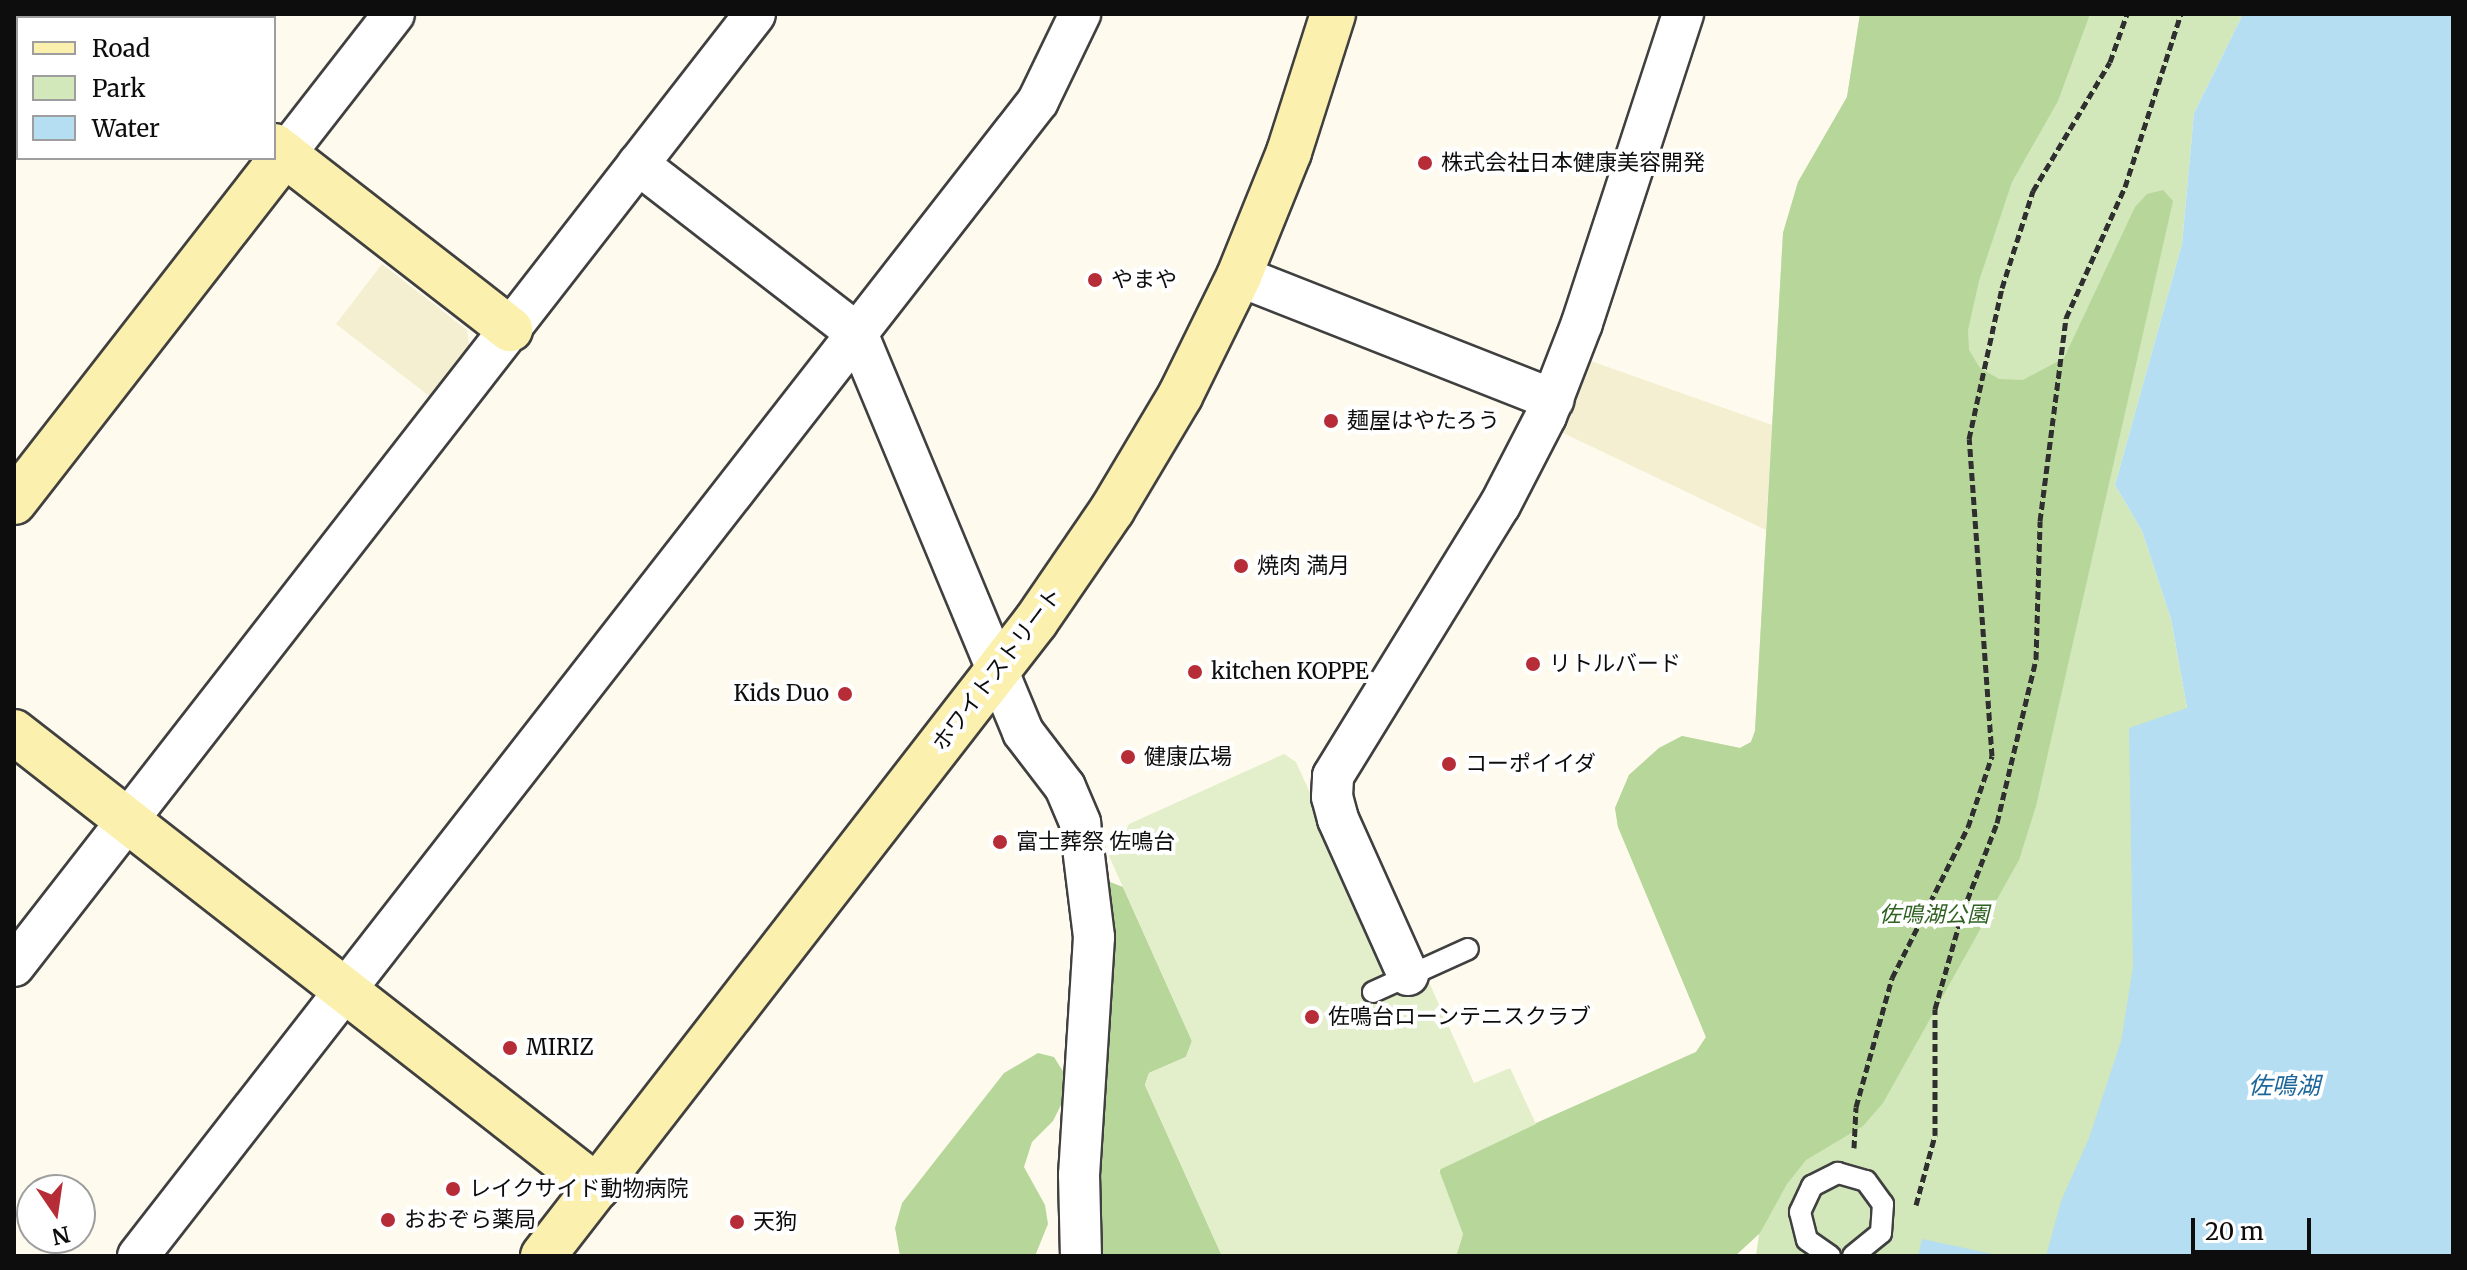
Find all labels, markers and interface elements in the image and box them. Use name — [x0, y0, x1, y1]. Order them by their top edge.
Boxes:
legend — [16, 16, 276, 160]
text: Road — [92, 33, 150, 64]
text: Park — [92, 73, 145, 104]
text: Water — [92, 113, 160, 144]
place label: 株式会社日本健康美容開発 — [1441, 150, 1705, 176]
marker: 株式会社日本健康美容開発 — [1416, 154, 1434, 172]
place label: やまや — [1111, 267, 1177, 293]
marker: やまや — [1086, 271, 1104, 289]
place label: 麺屋はやたろう — [1347, 408, 1501, 434]
marker: 麺屋はやたろう — [1322, 412, 1340, 430]
place label: 焼肉 満月 — [1257, 553, 1350, 579]
marker: 焼肉 満月 — [1232, 557, 1250, 575]
street label: ホワイトストリート — [927, 582, 1067, 756]
place label: リトルバード — [1549, 651, 1681, 677]
marker: リトルバード — [1524, 655, 1542, 673]
place label: kitchen KOPPE — [1211, 659, 1369, 685]
marker: kitchen KOPPE — [1186, 663, 1204, 681]
place label: Kids Duo — [733, 681, 829, 707]
marker: Kids Duo — [836, 685, 854, 703]
place label: 健康広場 — [1144, 744, 1232, 770]
marker: 健康広場 — [1119, 748, 1137, 766]
place label: コーポイイダ — [1465, 751, 1597, 777]
marker: コーポイイダ — [1440, 755, 1458, 773]
place label: 富士葬祭 佐鳴台 — [1016, 829, 1175, 855]
marker: 富士葬祭 佐鳴台 — [991, 833, 1009, 851]
park label: 佐鳴湖公園 — [1879, 902, 1989, 928]
place label: 佐鳴台ローンテニスクラブ — [1328, 1004, 1592, 1030]
marker: 佐鳴台ローンテニスクラブ — [1303, 1008, 1321, 1026]
place label: MIRIZ — [526, 1035, 594, 1061]
marker: MIRIZ — [501, 1039, 519, 1057]
water label: 佐鳴湖 — [2248, 1072, 2320, 1100]
north arrow — [16, 1174, 96, 1254]
place label: レイクサイド動物病院 — [469, 1176, 689, 1202]
marker: レイクサイド動物病院 — [444, 1180, 462, 1198]
scale bar — [2195, 1202, 2315, 1252]
place label: おおぞら薬局 — [404, 1207, 536, 1233]
place label: 天狗 — [753, 1209, 797, 1235]
marker: おおぞら薬局 — [379, 1211, 397, 1229]
marker: 天狗 — [728, 1213, 746, 1231]
text: 20 m — [2205, 1216, 2264, 1247]
text: N — [49, 1220, 73, 1251]

